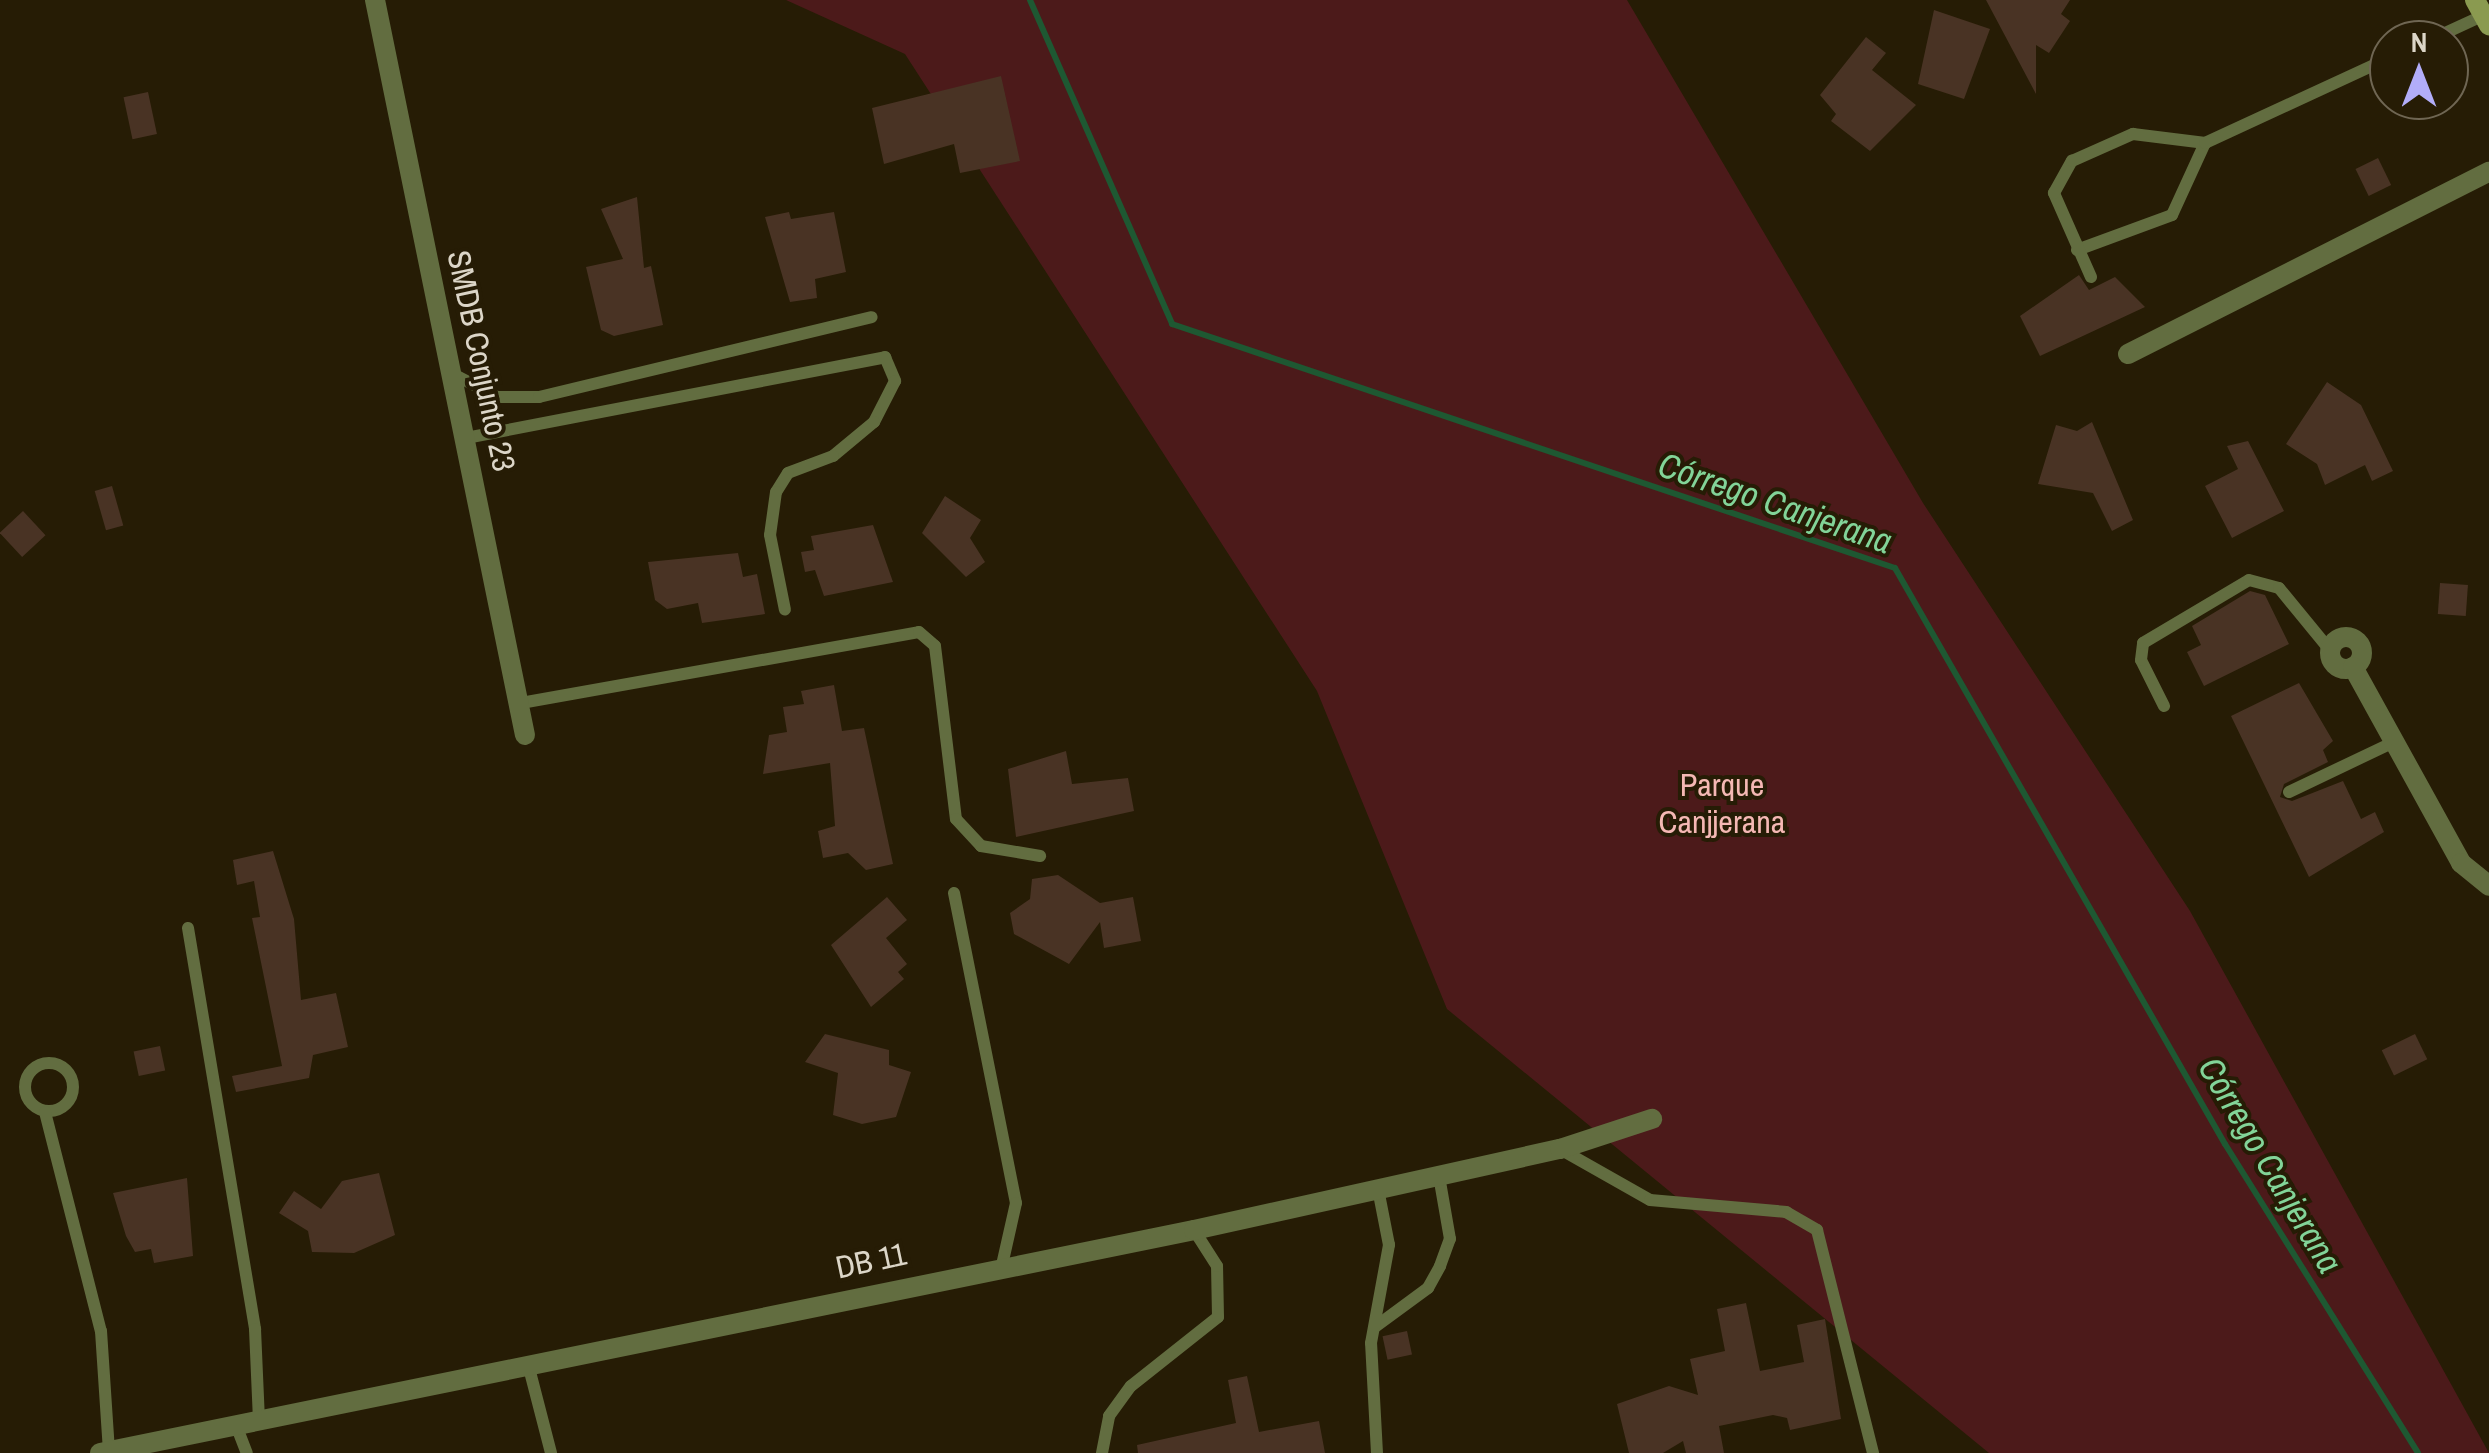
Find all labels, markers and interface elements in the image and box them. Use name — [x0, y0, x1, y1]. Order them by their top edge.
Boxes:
north arrow — [2369, 20, 2469, 120]
text: N — [2411, 23, 2427, 61]
street label: SMDB Conjunto 23 — [439, 247, 523, 475]
water label: Córrego Canjerana — [1653, 443, 1897, 563]
park label: Parque Canjjerana — [1659, 767, 1785, 842]
water label: Córrego Canjerana — [2189, 1050, 2351, 1280]
street label: DB 11 — [832, 1235, 910, 1287]

